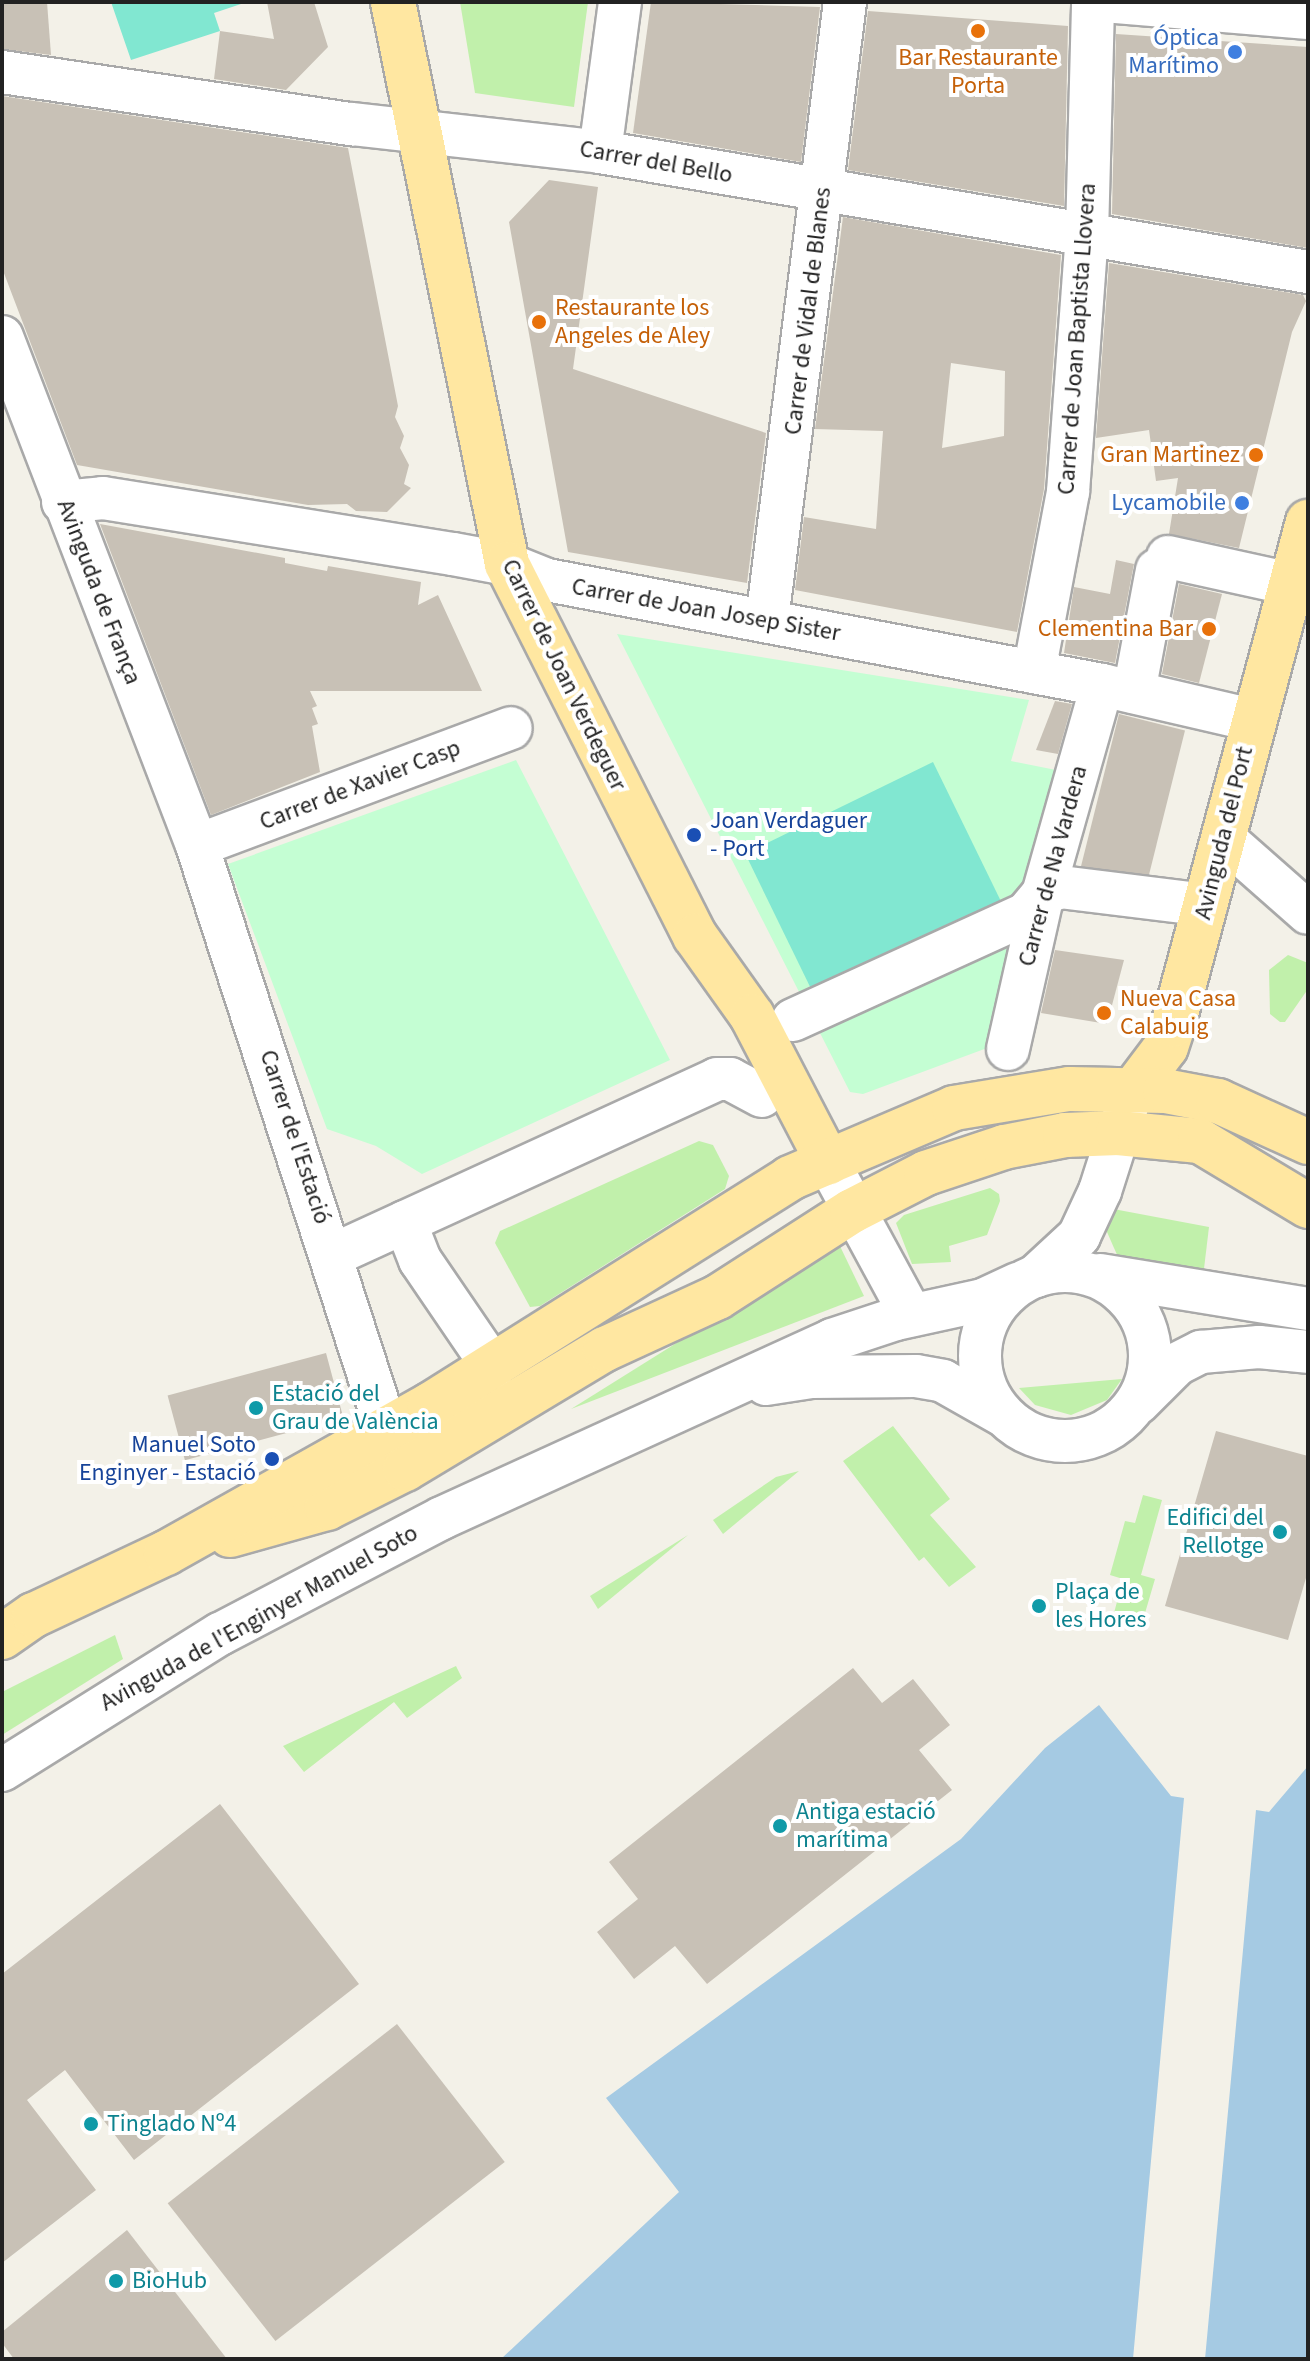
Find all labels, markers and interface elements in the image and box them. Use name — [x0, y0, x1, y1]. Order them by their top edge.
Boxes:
marker: Bar Restaurante Porta — [969, 22, 987, 40]
place label: Óptica Marítimo — [1128, 24, 1219, 80]
marker: Óptica Marítimo — [1226, 43, 1244, 61]
place label: Bar Restaurante Porta — [898, 44, 1058, 100]
street label: Carrer del Bello — [577, 134, 735, 190]
street label: Carrer de Joan Baptista Llovera — [1052, 182, 1102, 496]
street label: Carrer de Vidal de Blanes — [779, 186, 837, 436]
place label: Restaurante los Angeles de Aley — [555, 294, 710, 350]
marker: Restaurante los Angeles de Aley — [530, 313, 548, 331]
place label: Gran Martinez — [1100, 441, 1240, 469]
marker: Gran Martinez — [1247, 446, 1265, 464]
place label: Lycamobile — [1111, 489, 1226, 517]
marker: Lycamobile — [1233, 494, 1251, 512]
street label: Avinguda de França — [50, 496, 148, 688]
street label: Carrer de Joan Verdeguer — [495, 555, 633, 795]
street label: Carrer de Joan Josep Sister — [569, 572, 843, 648]
place label: Clementina Bar — [1038, 615, 1193, 643]
marker: Clementina Bar — [1200, 620, 1218, 638]
street label: Carrer de Xavier Casp — [256, 733, 464, 837]
street label: Avinguda del Port — [1189, 744, 1259, 922]
street label: Carrer de Na Vardera — [1012, 762, 1094, 970]
place label: Joan Verdaguer - Port — [710, 807, 867, 863]
marker: Joan Verdaguer - Port — [685, 826, 703, 844]
place label: Nueva Casa Calabuig — [1120, 985, 1236, 1041]
marker: Nueva Casa Calabuig — [1095, 1004, 1113, 1022]
street label: Carrer de l'Estació — [253, 1046, 337, 1228]
place label: Estació del Grau de València — [272, 1380, 439, 1436]
marker: Estació del Grau de València — [247, 1399, 265, 1417]
place label: Manuel Soto Enginyer - Estació — [79, 1431, 256, 1487]
marker: Manuel Soto Enginyer - Estació — [263, 1450, 281, 1468]
place label: Edifici del Rellotge — [1166, 1504, 1264, 1560]
street label: Avinguda de l'Enginyer Manuel Soto — [95, 1519, 423, 1717]
marker: Edifici del Rellotge — [1271, 1523, 1289, 1541]
place label: Plaça de les Hores — [1055, 1578, 1147, 1634]
marker: Plaça de les Hores — [1030, 1597, 1048, 1615]
place label: Antiga estació marítima — [796, 1798, 936, 1854]
marker: Antiga estació marítima — [771, 1817, 789, 1835]
place label: Tinglado Nº4 — [107, 2110, 237, 2138]
marker: Tinglado Nº4 — [82, 2115, 100, 2133]
place label: BioHub — [132, 2267, 207, 2295]
marker: BioHub — [107, 2272, 125, 2290]

